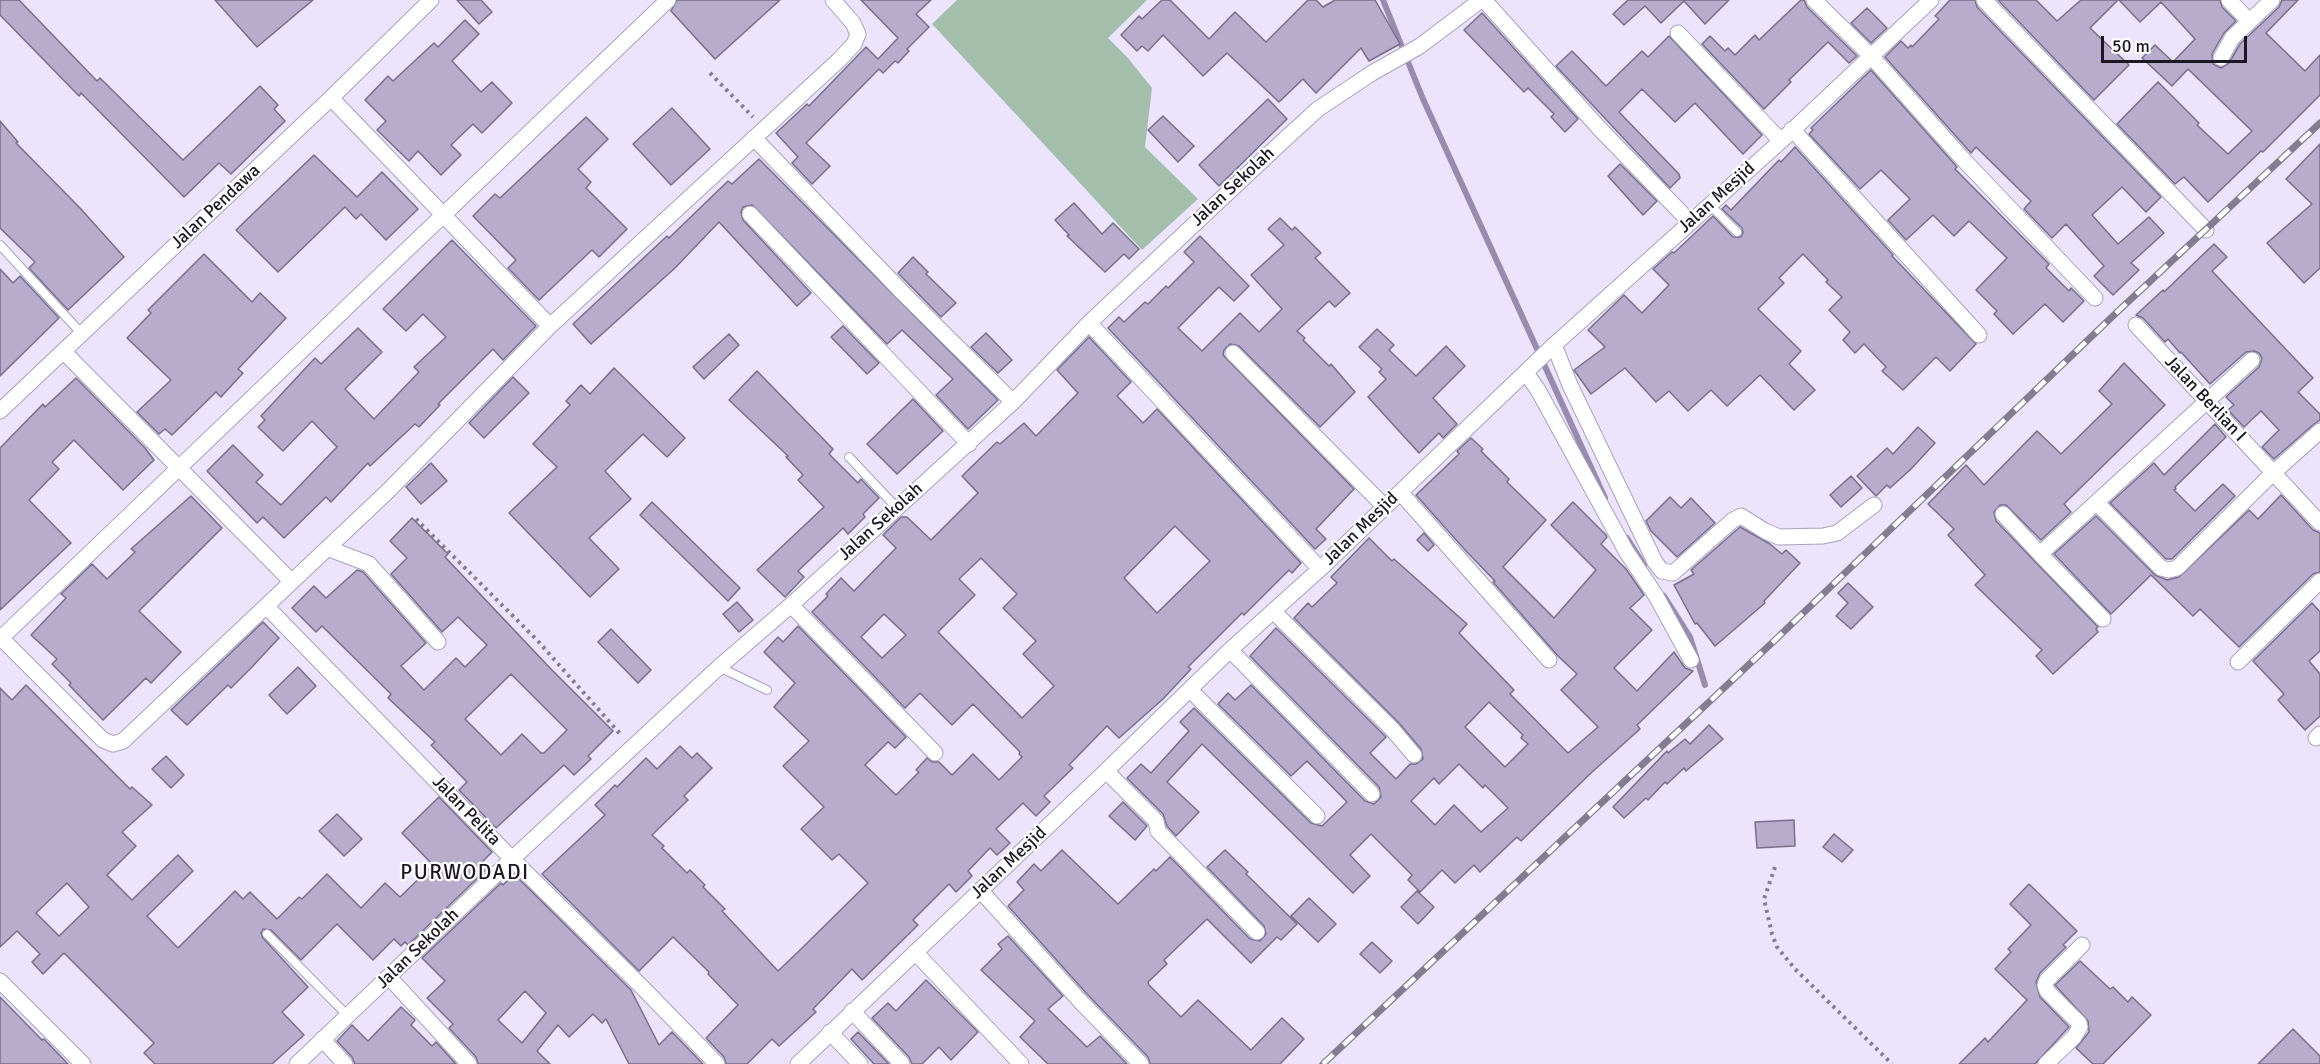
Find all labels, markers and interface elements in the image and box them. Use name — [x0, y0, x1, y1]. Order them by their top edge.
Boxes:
scale bar — [2104, 24, 2250, 62]
text: 50 m — [2112, 35, 2150, 57]
street label: Jalan Sekolah — [1187, 143, 1279, 231]
street label: Jalan Mesjid — [1674, 158, 1760, 238]
street label: Jalan Pendawa — [167, 160, 265, 254]
street label: Jalan Berlian I — [2160, 352, 2250, 446]
street label: Jalan Sekolah — [834, 478, 928, 566]
street label: Jalan Mesjid — [1319, 488, 1403, 570]
street label: Jalan Pelita — [427, 771, 505, 851]
street label: Jalan Mesjid — [967, 822, 1051, 904]
district label: PURWODADI — [400, 860, 530, 886]
street label: Jalan Sekolah — [372, 904, 464, 994]

